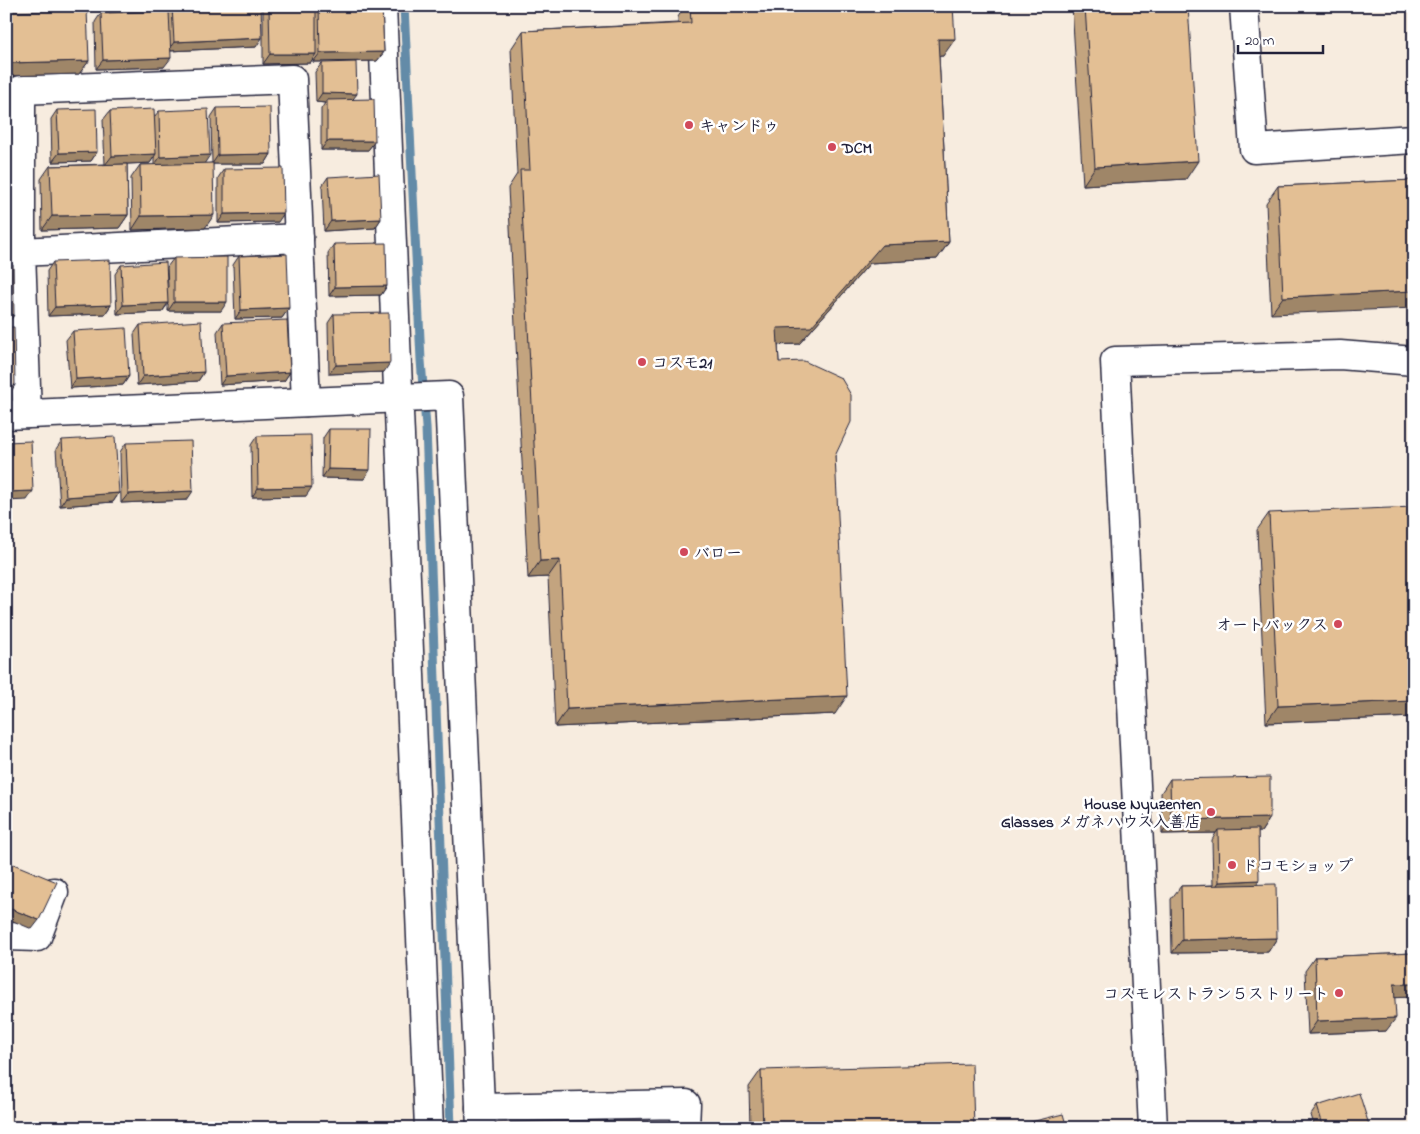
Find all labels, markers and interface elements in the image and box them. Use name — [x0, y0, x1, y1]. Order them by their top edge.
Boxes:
scale bar — [1238, 22, 1322, 54]
text: 20 m — [1245, 30, 1275, 52]
place label: キャンドゥ — [699, 115, 779, 139]
marker: キャンドゥ — [683, 119, 695, 131]
place label: DCM — [841, 137, 873, 161]
marker: DCM — [826, 141, 838, 153]
place label: コスモ21 — [652, 352, 713, 376]
marker: コスモ21 — [636, 356, 648, 368]
place label: バロー — [694, 542, 742, 566]
marker: バロー — [678, 546, 690, 558]
place label: オートバックス — [1216, 614, 1328, 638]
marker: オートバックス — [1332, 618, 1344, 630]
place label: House Nyuzenten Glasses メガネハウス入善店 — [1001, 793, 1201, 835]
marker: House Nyuzenten Glasses メガネハウス入善店 — [1205, 806, 1217, 818]
place label: ドコモショップ — [1242, 855, 1353, 879]
marker: ドコモショップ — [1226, 859, 1238, 871]
place label: コスモレストラン５ストリート — [1103, 983, 1329, 1007]
marker: コスモレストラン５ストリート — [1333, 987, 1345, 999]

